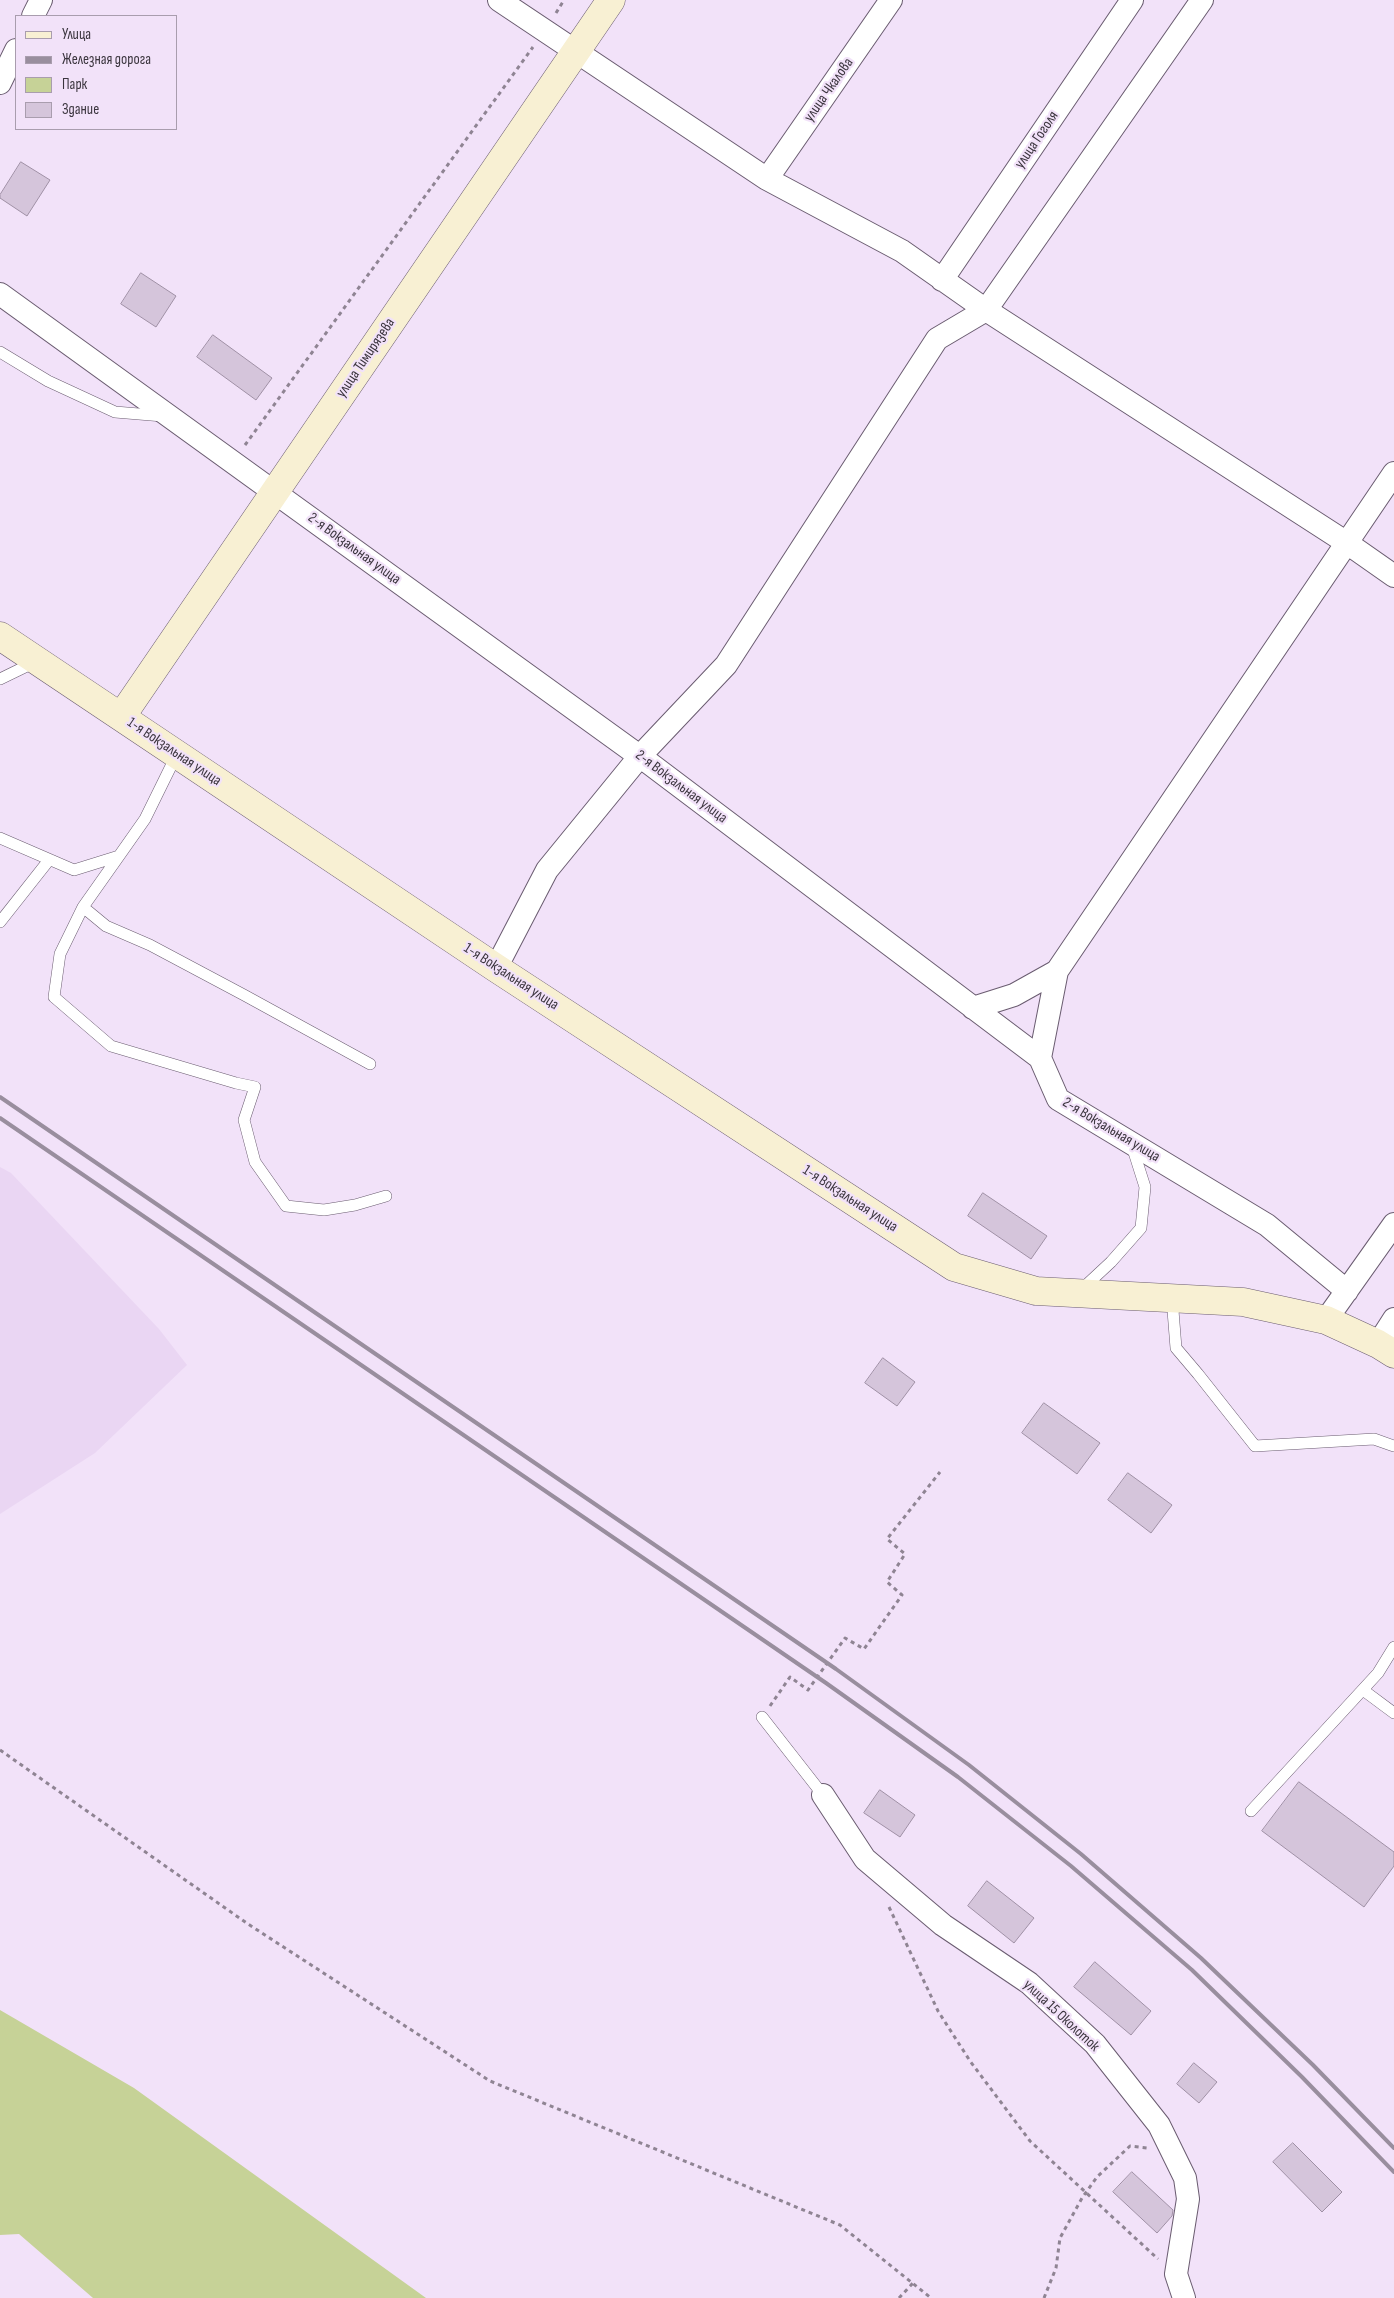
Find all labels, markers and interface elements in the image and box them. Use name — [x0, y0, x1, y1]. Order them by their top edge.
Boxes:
legend — [15, 15, 178, 130]
text: Улица — [62, 25, 91, 44]
text: Железная дорога — [62, 50, 151, 69]
street label: улица Чкалова — [800, 55, 858, 125]
text: Парк — [62, 75, 87, 94]
text: Здание — [62, 100, 99, 119]
street label: улица Гоголя — [1011, 108, 1063, 172]
street label: улица Тимирязева — [333, 315, 399, 401]
street label: 2-я Вокзальная улица — [304, 509, 404, 589]
street label: 1-я Вокзальная улица — [124, 714, 224, 790]
street label: 2-я Вокзальная улица — [632, 747, 730, 827]
street label: 1-я Вокзальная улица — [460, 940, 562, 1014]
street label: 2-я Вокзальная улица — [1059, 1094, 1163, 1166]
street label: 1-я Вокзальная улица — [799, 1162, 901, 1236]
street label: улица 15 Околоток — [1019, 1976, 1103, 2056]

